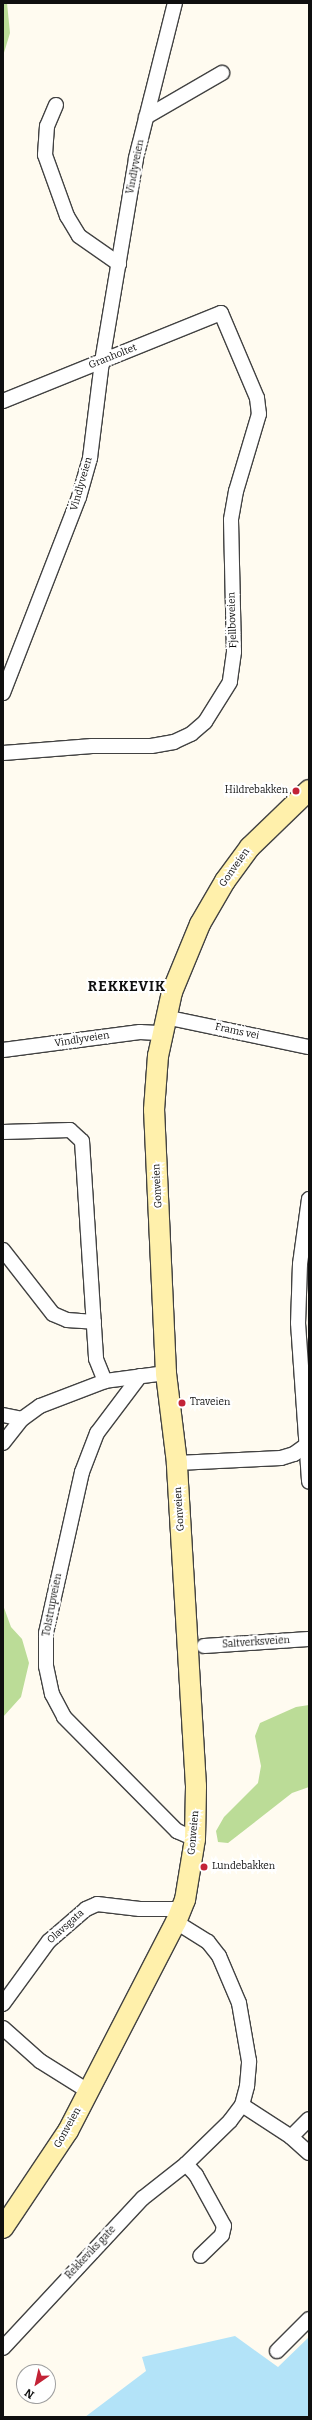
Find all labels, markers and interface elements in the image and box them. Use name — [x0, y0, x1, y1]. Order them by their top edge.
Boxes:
street label: Vindlyveien — [125, 139, 147, 195]
street label: Granholtet — [87, 342, 139, 372]
street label: Vindlyveien — [69, 456, 95, 512]
street label: Fjellboveien — [226, 592, 240, 648]
place label: Hildrebakken — [225, 785, 288, 797]
marker: Hildrebakken — [291, 786, 301, 796]
street label: Gonveien — [217, 846, 253, 890]
district label: REKKEVIK — [88, 979, 166, 995]
street label: Frams vei — [214, 1021, 260, 1043]
street label: Vindlyveien — [54, 1030, 110, 1050]
street label: Gonveien — [151, 1163, 165, 1209]
place label: Traveien — [190, 1397, 230, 1409]
marker: Traveien — [177, 1398, 187, 1408]
street label: Gonveien — [172, 1486, 188, 1532]
street label: Tolstrupveien — [41, 1572, 65, 1638]
street label: Saltverksveien — [222, 1635, 290, 1651]
street label: Gonveien — [186, 1810, 202, 1856]
place label: Lundebakken — [212, 1861, 275, 1873]
marker: Lundebakken — [199, 1862, 209, 1872]
street label: Olavsgata — [45, 1907, 87, 1947]
street label: Gonveien — [52, 2106, 84, 2150]
street label: Rekkeviks gate — [63, 2224, 119, 2282]
north arrow — [16, 2364, 56, 2404]
text: N — [22, 2386, 37, 2401]

